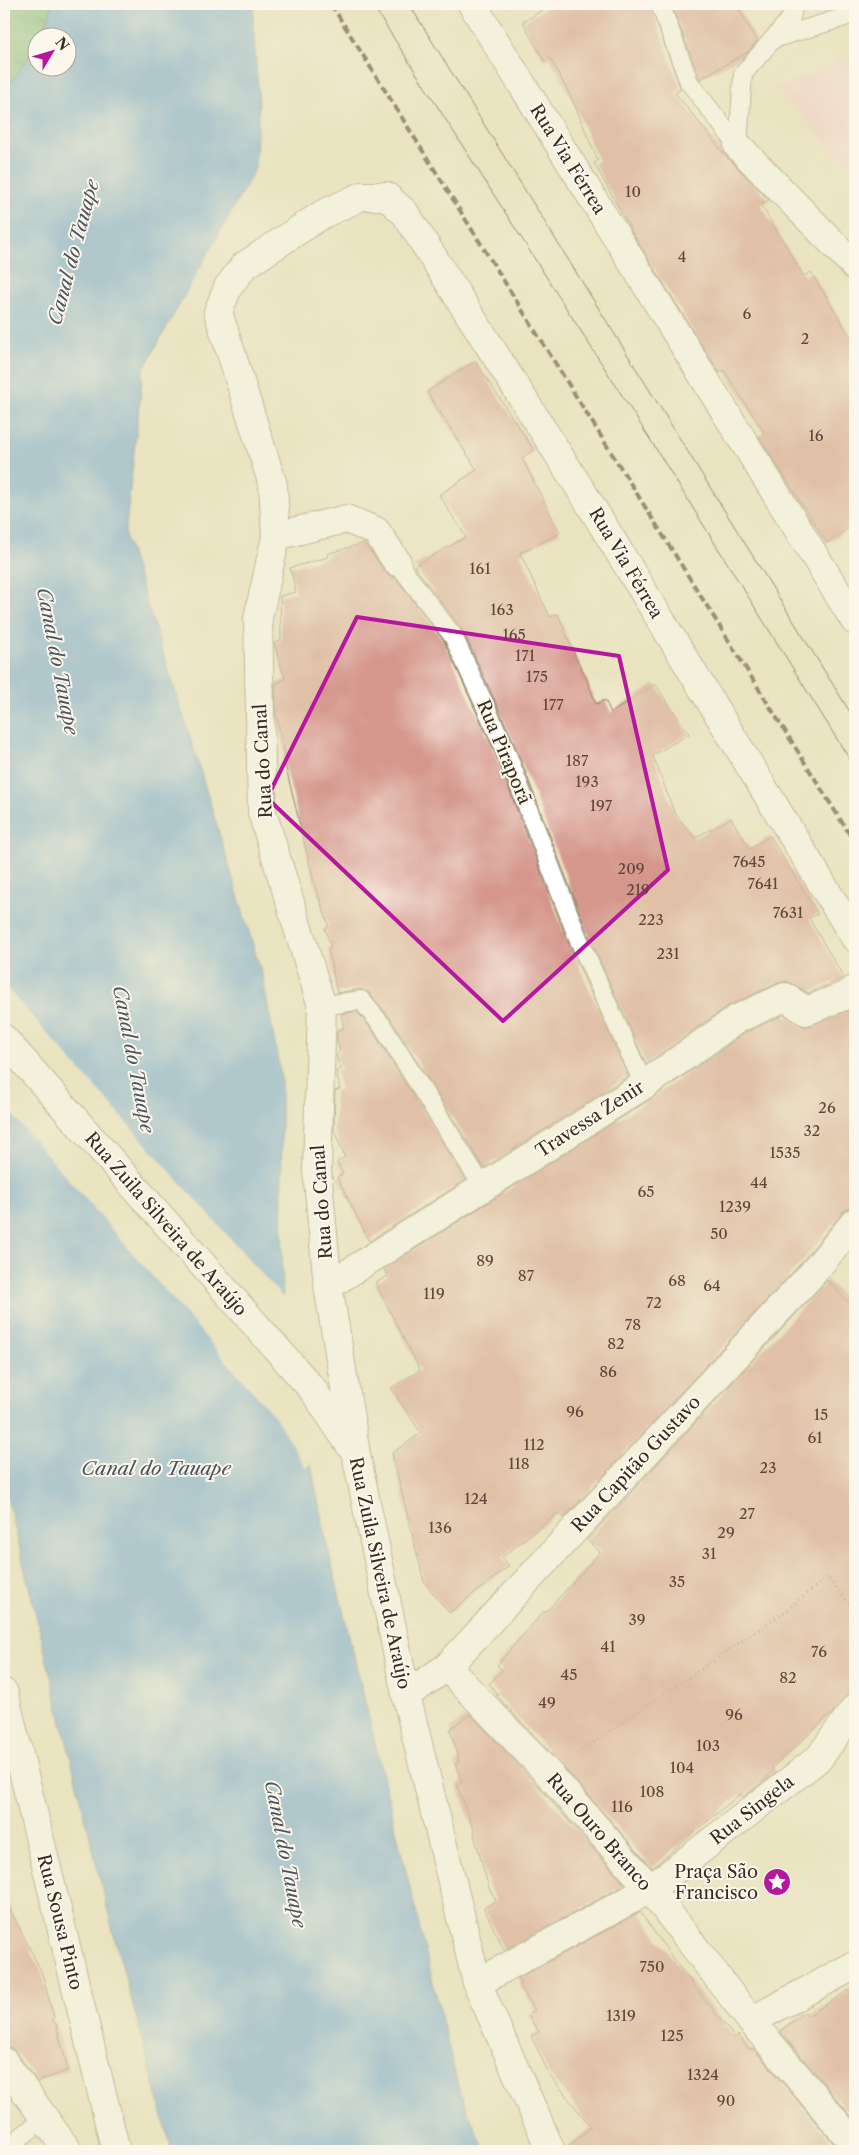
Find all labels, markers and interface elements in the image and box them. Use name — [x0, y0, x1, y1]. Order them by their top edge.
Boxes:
north arrow — [28, 28, 78, 78]
text: N — [51, 34, 73, 54]
street label: Rua Via Férrea — [525, 100, 611, 219]
water label: Canal do Tauape — [43, 176, 104, 327]
house number: 10 — [625, 182, 641, 201]
house number: 4 — [678, 247, 686, 266]
house number: 6 — [743, 304, 752, 323]
house number: 2 — [801, 329, 809, 348]
house number: 16 — [808, 426, 824, 445]
street label: Rua Via Férrea — [584, 503, 668, 623]
house number: 161 — [469, 559, 491, 578]
water label: Canal do Tauape — [32, 585, 83, 738]
house number: 163 — [490, 600, 514, 619]
house number: 165 — [502, 625, 526, 644]
house number: 171 — [515, 646, 536, 665]
house number: 175 — [526, 667, 548, 686]
house number: 177 — [542, 695, 564, 714]
street label: Rua Piraporã — [472, 696, 536, 808]
street label: Rua do Canal — [249, 703, 277, 819]
house number: 187 — [566, 751, 589, 770]
house number: 193 — [575, 772, 599, 791]
house number: 197 — [590, 796, 613, 815]
house number: 7645 — [733, 852, 765, 871]
house number: 209 — [618, 859, 644, 878]
house number: 7641 — [748, 874, 779, 893]
house number: 219 — [626, 880, 650, 899]
house number: 7631 — [773, 903, 804, 922]
house number: 223 — [638, 910, 664, 929]
house number: 231 — [656, 944, 680, 963]
water label: Canal do Tauape — [108, 983, 159, 1136]
street label: Travessa Zenir — [532, 1076, 649, 1162]
house number: 26 — [818, 1098, 836, 1117]
house number: 32 — [804, 1121, 820, 1140]
street label: Rua Zuila Silveira de Araújo — [80, 1128, 252, 1320]
house number: 1535 — [770, 1143, 800, 1162]
street label: Rua do Canal — [307, 1144, 337, 1260]
house number: 44 — [750, 1173, 768, 1192]
house number: 65 — [638, 1182, 654, 1201]
house number: 1239 — [719, 1197, 751, 1216]
house number: 50 — [710, 1224, 728, 1243]
house number: 89 — [476, 1251, 494, 1270]
house number: 87 — [518, 1266, 535, 1285]
house number: 68 — [668, 1271, 686, 1290]
house number: 64 — [703, 1276, 721, 1295]
house number: 119 — [423, 1284, 445, 1303]
house number: 72 — [646, 1293, 662, 1312]
house number: 78 — [625, 1315, 641, 1334]
house number: 82 — [607, 1334, 625, 1353]
house number: 86 — [599, 1362, 617, 1381]
street label: Rua Capitão Gustavo — [567, 1391, 705, 1537]
house number: 96 — [566, 1402, 584, 1421]
house number: 15 — [814, 1405, 828, 1424]
house number: 61 — [807, 1428, 823, 1447]
house number: 112 — [523, 1435, 545, 1454]
house number: 118 — [508, 1454, 530, 1473]
street label: Rua Zuila Silveira de Araújo — [345, 1455, 415, 1691]
water label: Canal do Tauape — [81, 1457, 232, 1480]
house number: 23 — [760, 1458, 776, 1477]
house number: 124 — [464, 1489, 488, 1508]
house number: 27 — [739, 1504, 756, 1523]
house number: 136 — [428, 1518, 452, 1537]
house number: 29 — [717, 1523, 735, 1542]
house number: 31 — [702, 1544, 717, 1563]
house number: 35 — [669, 1572, 685, 1591]
house number: 39 — [628, 1610, 646, 1629]
house number: 41 — [601, 1637, 616, 1656]
house number: 76 — [811, 1642, 827, 1661]
house number: 45 — [561, 1665, 577, 1684]
house number: 82 — [779, 1668, 797, 1687]
house number: 49 — [538, 1693, 556, 1712]
house number: 96 — [725, 1705, 743, 1724]
house number: 103 — [696, 1736, 720, 1755]
house number: 104 — [670, 1758, 694, 1777]
street label: Rua Ouro Branco — [542, 1769, 656, 1895]
street label: Rua Singela — [706, 1770, 799, 1850]
water label: Canal do Tauape — [260, 1778, 311, 1931]
house number: 108 — [640, 1782, 664, 1801]
house number: 116 — [611, 1797, 633, 1816]
street label: Rua Sousa Pinto — [32, 1852, 88, 1992]
place label: Praça São Francisco — [674, 1861, 758, 1904]
place icon: Praça São Francisco — [762, 1867, 792, 1897]
house number: 750 — [639, 1957, 665, 1976]
house number: 1319 — [606, 2006, 636, 2025]
house number: 125 — [660, 2026, 684, 2045]
house number: 1324 — [687, 2065, 719, 2084]
house number: 90 — [717, 2091, 735, 2110]

